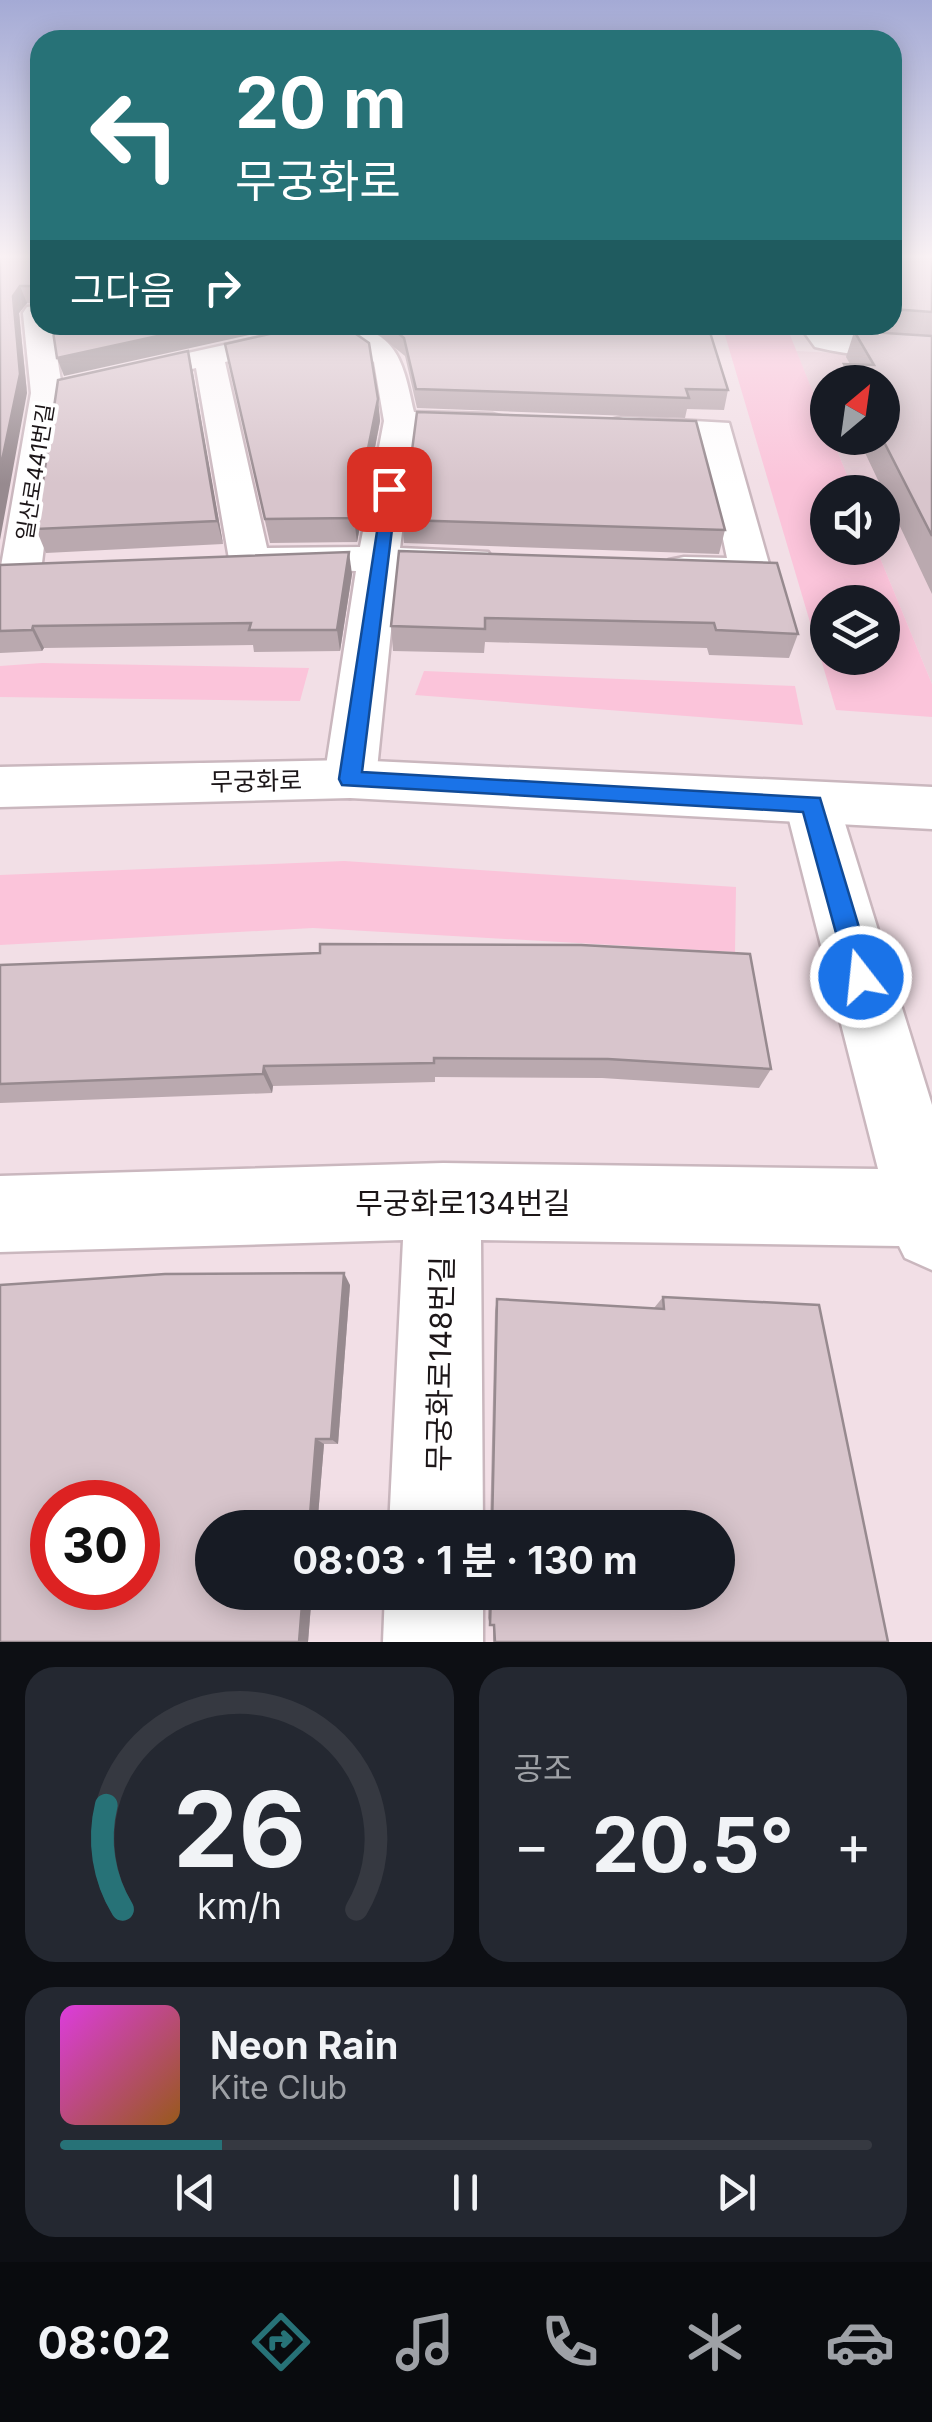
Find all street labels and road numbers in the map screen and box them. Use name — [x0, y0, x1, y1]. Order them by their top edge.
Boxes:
street label: 일산로441번길 — [11, 402, 59, 542]
street label: 무궁화로 — [210, 765, 302, 797]
street label: 무궁화로134번길 — [355, 1185, 571, 1221]
street label: 무궁화로148번길 — [420, 1256, 460, 1472]

